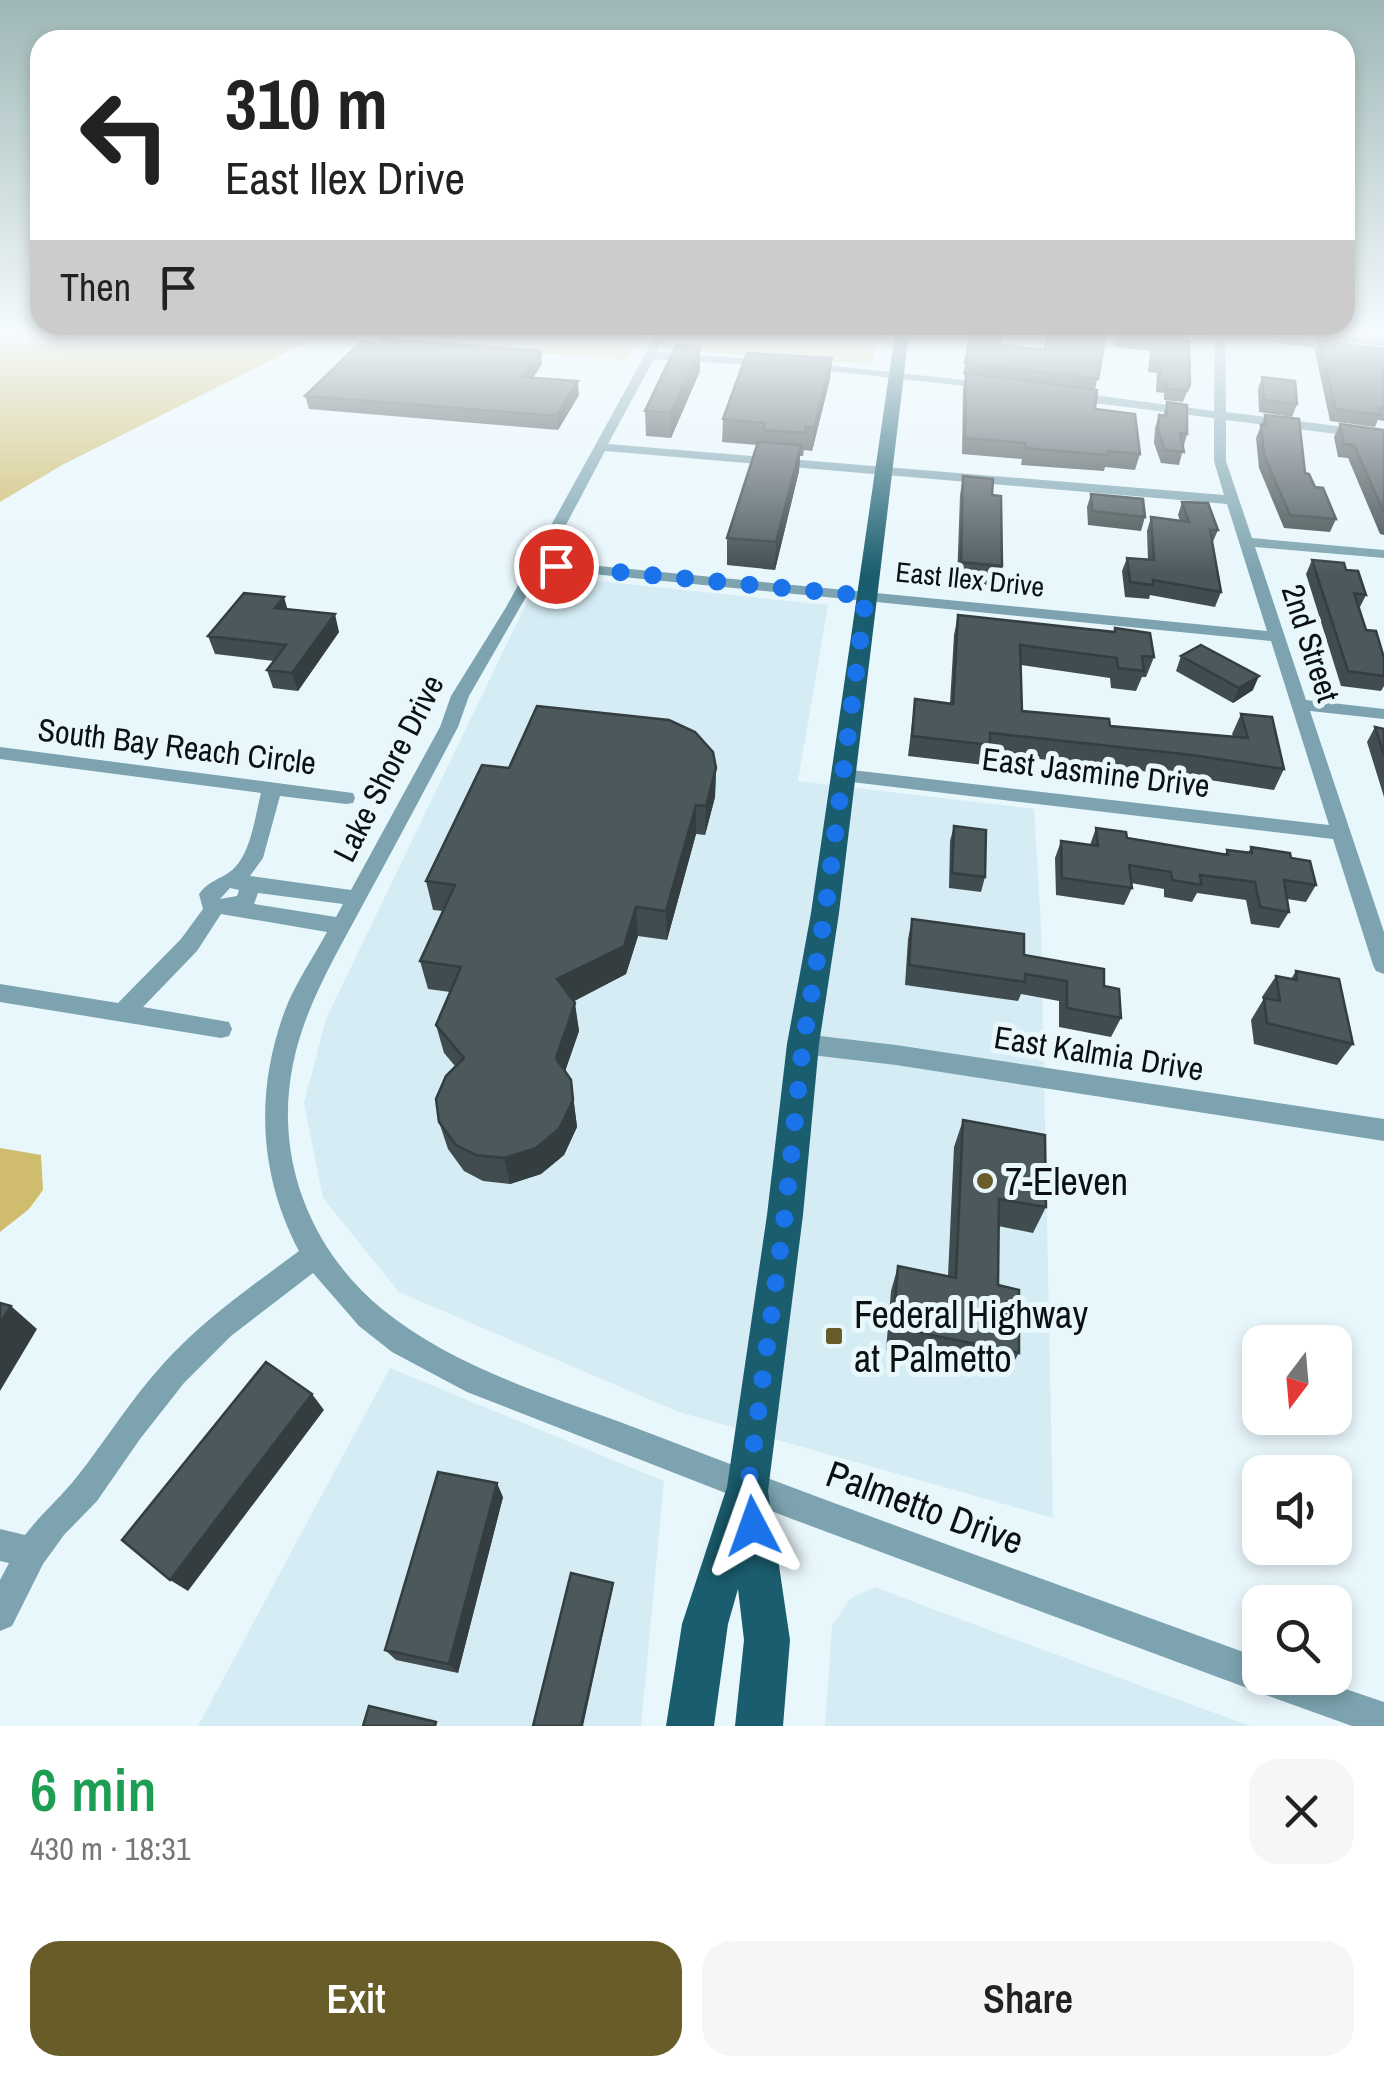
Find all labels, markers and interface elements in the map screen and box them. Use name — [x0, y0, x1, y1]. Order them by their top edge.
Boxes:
text: 310 m — [225, 57, 388, 151]
icon: left — [60, 70, 190, 200]
text: East Ilex Drive — [225, 147, 465, 208]
icon: arrive — [151, 260, 206, 315]
text: Then — [60, 262, 131, 313]
pin — [514, 524, 599, 609]
icon: arrive — [529, 539, 584, 594]
street label: East Ilex Drive — [894, 552, 1046, 606]
street label: 2nd Street — [1272, 579, 1350, 707]
street label: Lake Shore Drive — [322, 667, 454, 869]
street label: South Bay Reach Circle — [35, 708, 319, 784]
street label: East Jasmine Drive — [980, 737, 1212, 807]
street label: East Kalmia Drive — [991, 1015, 1207, 1091]
place label: 7-Eleven — [1005, 1156, 1128, 1207]
marker: 7-Eleven — [974, 1170, 996, 1192]
place label: Federal Highway at Palmetto — [854, 1289, 1088, 1384]
marker: Federal Highway at Palmetto — [823, 1325, 845, 1347]
north arrow — [1242, 1325, 1352, 1435]
map controls — [1242, 1325, 1352, 1695]
street label: Palmetto Drive — [819, 1448, 1031, 1566]
button: sound — [1242, 1455, 1352, 1565]
position arrow — [701, 1474, 805, 1578]
button: search — [1242, 1585, 1352, 1695]
text: 6 min — [30, 1749, 157, 1830]
button: close — [1249, 1759, 1354, 1864]
text: 430 m · 18:31 — [30, 1827, 190, 1870]
button: Exit — [30, 1941, 682, 2056]
button: Share — [702, 1941, 1354, 2056]

